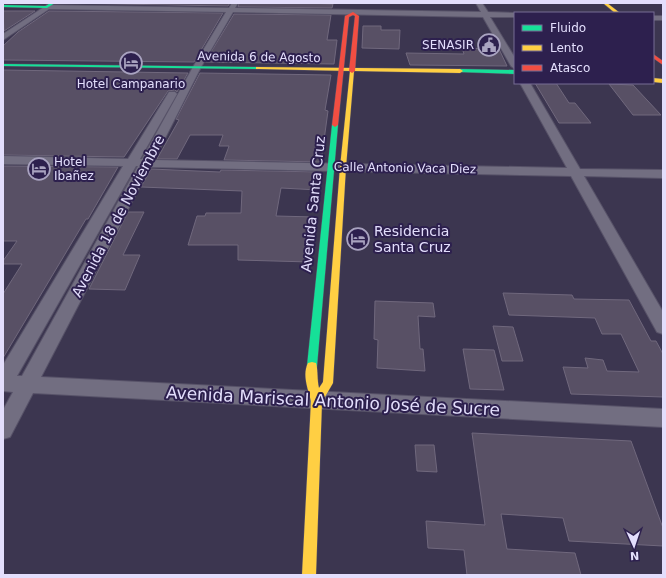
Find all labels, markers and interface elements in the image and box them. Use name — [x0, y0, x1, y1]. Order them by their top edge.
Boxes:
legend — [514, 12, 654, 84]
text: Fluido — [550, 21, 586, 35]
public building icon: SENASIR — [476, 32, 502, 58]
place label: SENASIR — [422, 38, 474, 52]
text: Lento — [550, 41, 584, 55]
street label: Avenida 6 de Agosto — [197, 49, 321, 65]
hotel icon: Hotel Campanario — [118, 50, 144, 76]
text: Atasco — [550, 61, 590, 75]
place label: Hotel Campanario — [77, 77, 185, 91]
street label: Avenida 18 de Noviembre — [68, 132, 168, 300]
street label: Avenida Santa Cruz — [298, 135, 328, 273]
place label: Hotel Ibañez — [54, 155, 94, 183]
hotel icon: Hotel Ibañez — [26, 156, 52, 182]
street label: Calle Antonio Vaca Diez — [334, 160, 476, 176]
place label: Residencia Santa Cruz — [374, 223, 451, 255]
hotel icon: Residencia Santa Cruz — [345, 226, 371, 252]
street label: Avenida Mariscal Antonio José de Sucre — [166, 382, 500, 420]
north arrow — [614, 526, 654, 566]
text: N — [630, 549, 639, 562]

